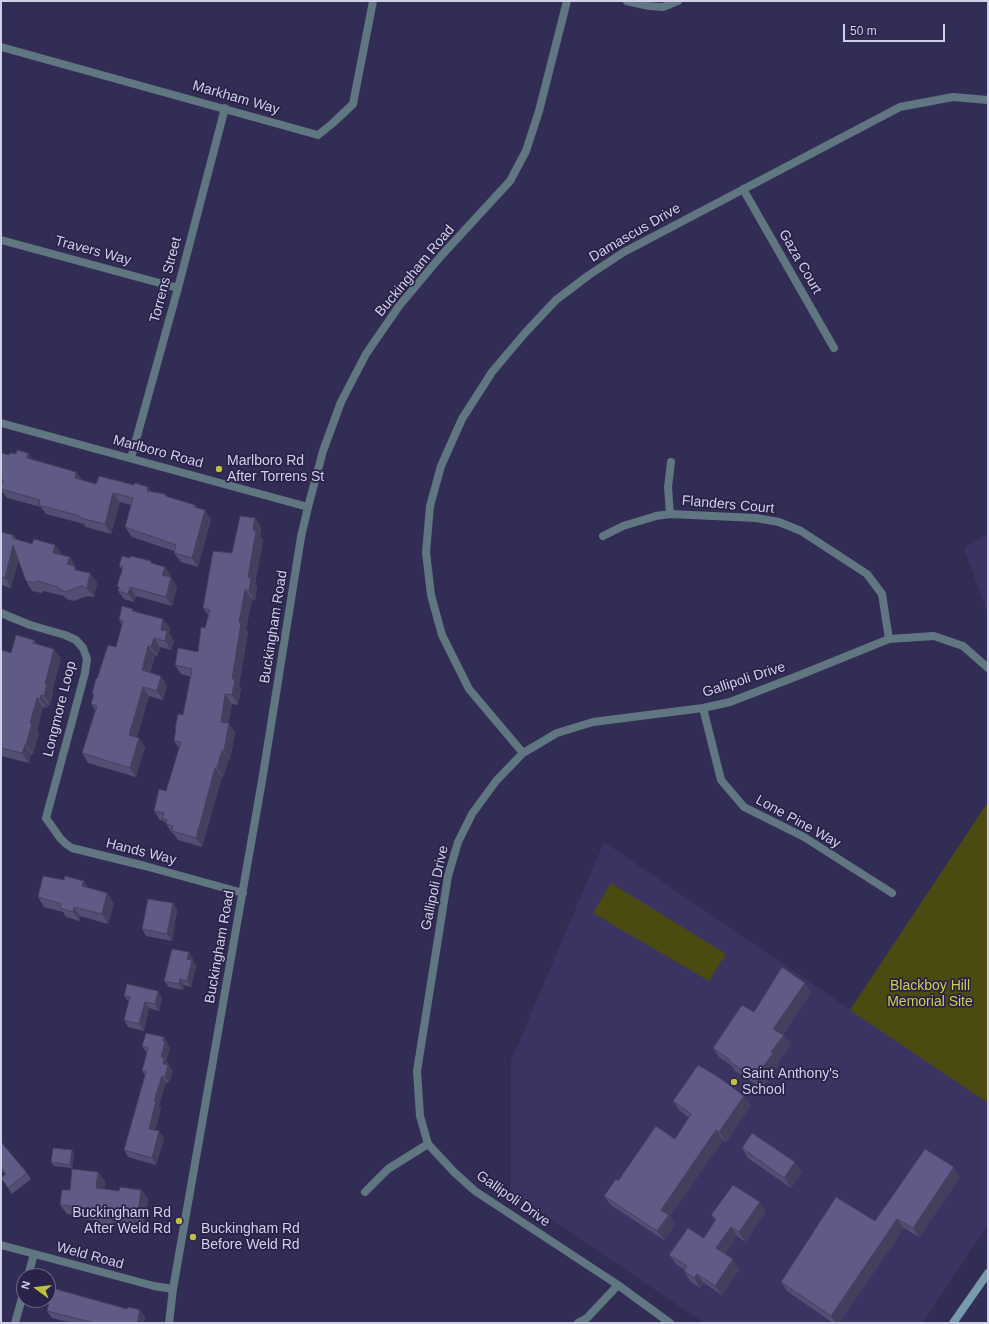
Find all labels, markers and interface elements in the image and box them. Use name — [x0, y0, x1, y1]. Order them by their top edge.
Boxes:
scale bar — [845, 16, 947, 42]
text: 50 m — [850, 24, 877, 38]
street label: Markham Way — [191, 78, 281, 118]
street label: Damascus Drive — [586, 200, 684, 266]
street label: Buckingham Road — [372, 222, 458, 320]
street label: Gaza Court — [775, 227, 825, 297]
street label: Travers Way — [53, 233, 133, 269]
street label: Torrens Street — [147, 235, 185, 325]
street label: Marlboro Road — [111, 432, 205, 472]
place label: Marlboro Rd After Torrens St — [227, 453, 324, 486]
marker: Marlboro Rd After Torrens St — [214, 464, 224, 474]
street label: Flanders Court — [681, 493, 775, 517]
street label: Buckingham Road — [257, 569, 291, 685]
street label: Longmore Loop — [40, 659, 80, 759]
street label: Gallipoli Drive — [700, 659, 788, 701]
street label: Lone Pine Way — [753, 792, 843, 852]
street label: Hands Way — [104, 835, 178, 869]
street label: Gallipoli Drive — [418, 844, 452, 932]
street label: Buckingham Road — [202, 889, 238, 1005]
park label: Blackboy Hill Memorial Site — [887, 978, 973, 1010]
place label: Saint Anthony's School — [742, 1066, 839, 1098]
marker: Saint Anthony's School — [729, 1077, 739, 1087]
street label: Gallipoli Drive — [473, 1167, 553, 1231]
place label: Buckingham Rd After Weld Rd — [72, 1205, 171, 1238]
marker: Buckingham Rd After Weld Rd — [174, 1216, 184, 1226]
place label: Buckingham Rd Before Weld Rd — [201, 1221, 300, 1254]
marker: Buckingham Rd Before Weld Rd — [188, 1232, 198, 1242]
street label: Weld Road — [55, 1239, 125, 1273]
north arrow — [16, 1268, 56, 1308]
text: N — [19, 1280, 32, 1291]

